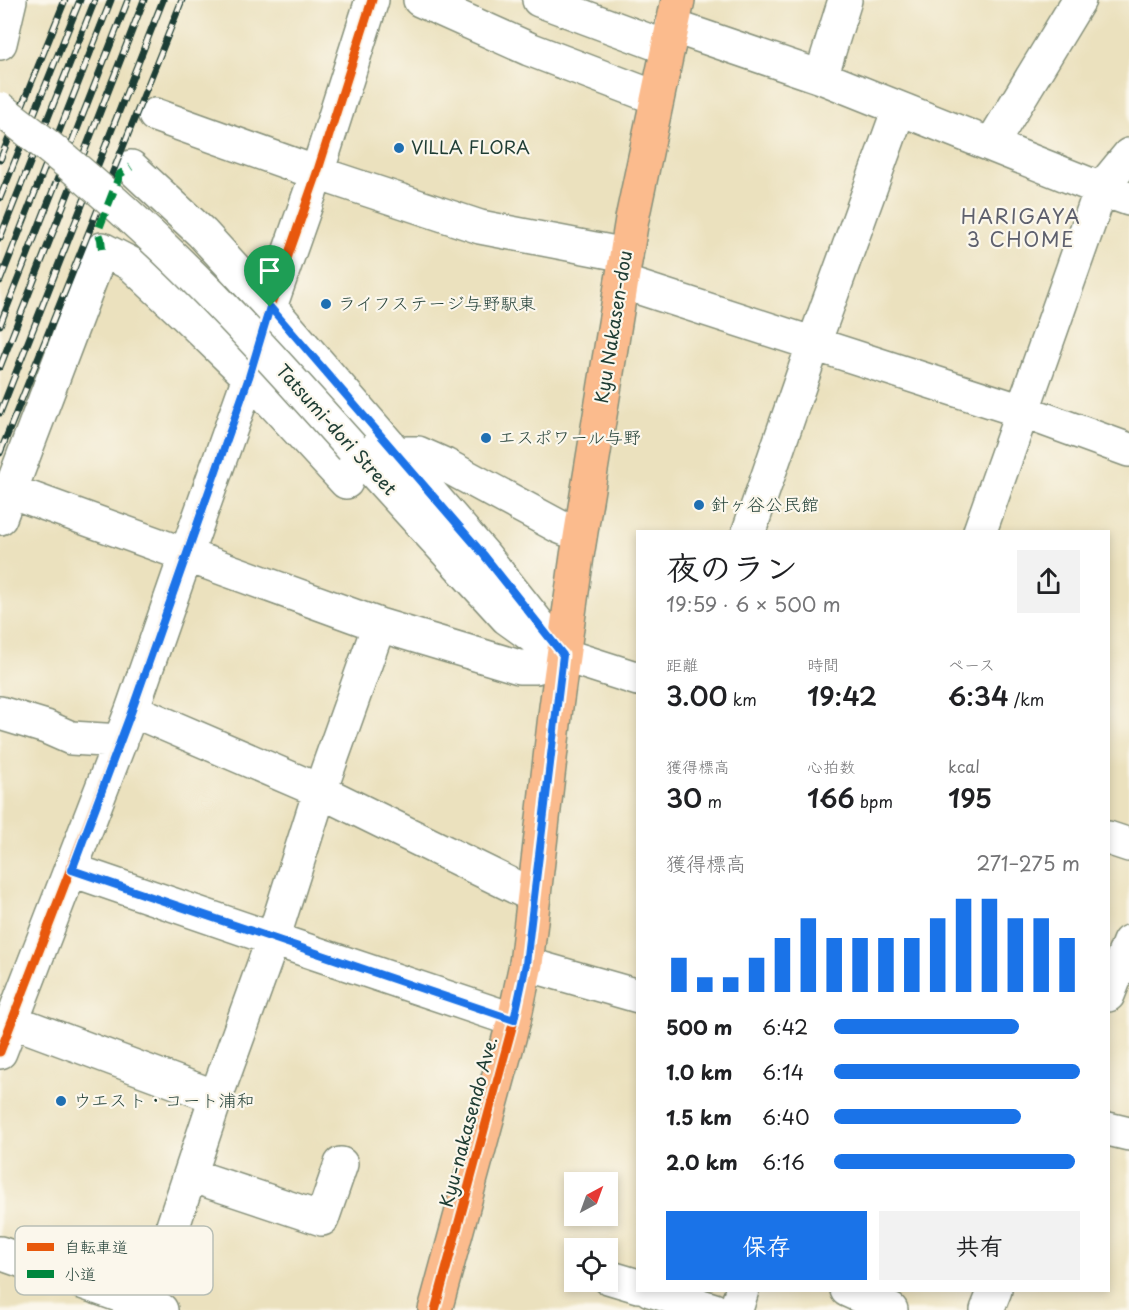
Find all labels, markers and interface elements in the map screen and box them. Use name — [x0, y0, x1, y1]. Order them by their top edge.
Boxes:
place label: VILLA FLORA — [411, 133, 530, 160]
marker: VILLA FLORA — [392, 141, 406, 155]
district label: HARIGAYA 3 CHOME — [961, 201, 1081, 254]
pin — [244, 245, 295, 307]
street label: Kyu Nakasen-dou — [587, 248, 638, 405]
icon: arrive — [253, 254, 286, 287]
place label: ライフステージ与野駅東 — [338, 289, 536, 316]
marker: ライフステージ与野駅東 — [319, 297, 333, 311]
street label: Tatsumi-dori Street — [271, 357, 404, 501]
place label: エスポワール与野 — [498, 423, 641, 450]
marker: エスポワール与野 — [479, 431, 493, 445]
place label: 針ヶ谷公民館 — [711, 490, 819, 517]
marker: 針ヶ谷公民館 — [692, 498, 706, 512]
text: 夜のラン — [666, 541, 798, 591]
button: share — [1017, 550, 1080, 613]
text: 19:59 · 6 × 500 m — [666, 589, 841, 619]
text: 距離 — [666, 652, 698, 676]
text: 時間 — [807, 652, 839, 676]
text: ペース — [948, 652, 995, 676]
text: 3.00 — [666, 676, 728, 715]
text: 19:42 — [807, 676, 877, 715]
text: 6:34 — [948, 676, 1009, 715]
text: km — [728, 687, 757, 711]
text: /km — [1009, 687, 1044, 711]
text: 獲得標高 — [666, 754, 730, 778]
text: 心拍数 — [807, 754, 855, 778]
text: kcal — [948, 754, 980, 778]
text: 30 — [666, 778, 702, 817]
text: 166 — [807, 778, 855, 817]
text: 195 — [948, 778, 992, 817]
text: m — [702, 789, 722, 813]
text: bpm — [855, 789, 893, 813]
text: 獲得標高 — [666, 848, 746, 878]
text: 271–275 m — [976, 848, 1080, 878]
text: 500 m — [666, 1012, 733, 1042]
text: 6:42 — [762, 1012, 808, 1042]
street label: Kyu-nakasendo Ave. — [432, 1033, 503, 1210]
text: 1.0 km — [666, 1057, 733, 1087]
text: 6:14 — [762, 1057, 804, 1087]
place label: ウエスト・コート浦和 — [73, 1086, 254, 1113]
marker: ウエスト・コート浦和 — [54, 1094, 68, 1108]
text: 1.5 km — [666, 1102, 732, 1132]
text: 6:40 — [762, 1102, 810, 1132]
text: 2.0 km — [666, 1147, 738, 1177]
text: 6:16 — [762, 1147, 805, 1177]
north arrow — [564, 1172, 618, 1226]
map controls — [564, 1172, 618, 1292]
button: 保存 — [666, 1211, 867, 1280]
button: 共有 — [879, 1211, 1080, 1280]
legend — [15, 1226, 213, 1295]
text: 自転車道 — [64, 1234, 128, 1258]
button: locate — [564, 1238, 618, 1292]
text: 小道 — [64, 1261, 96, 1285]

